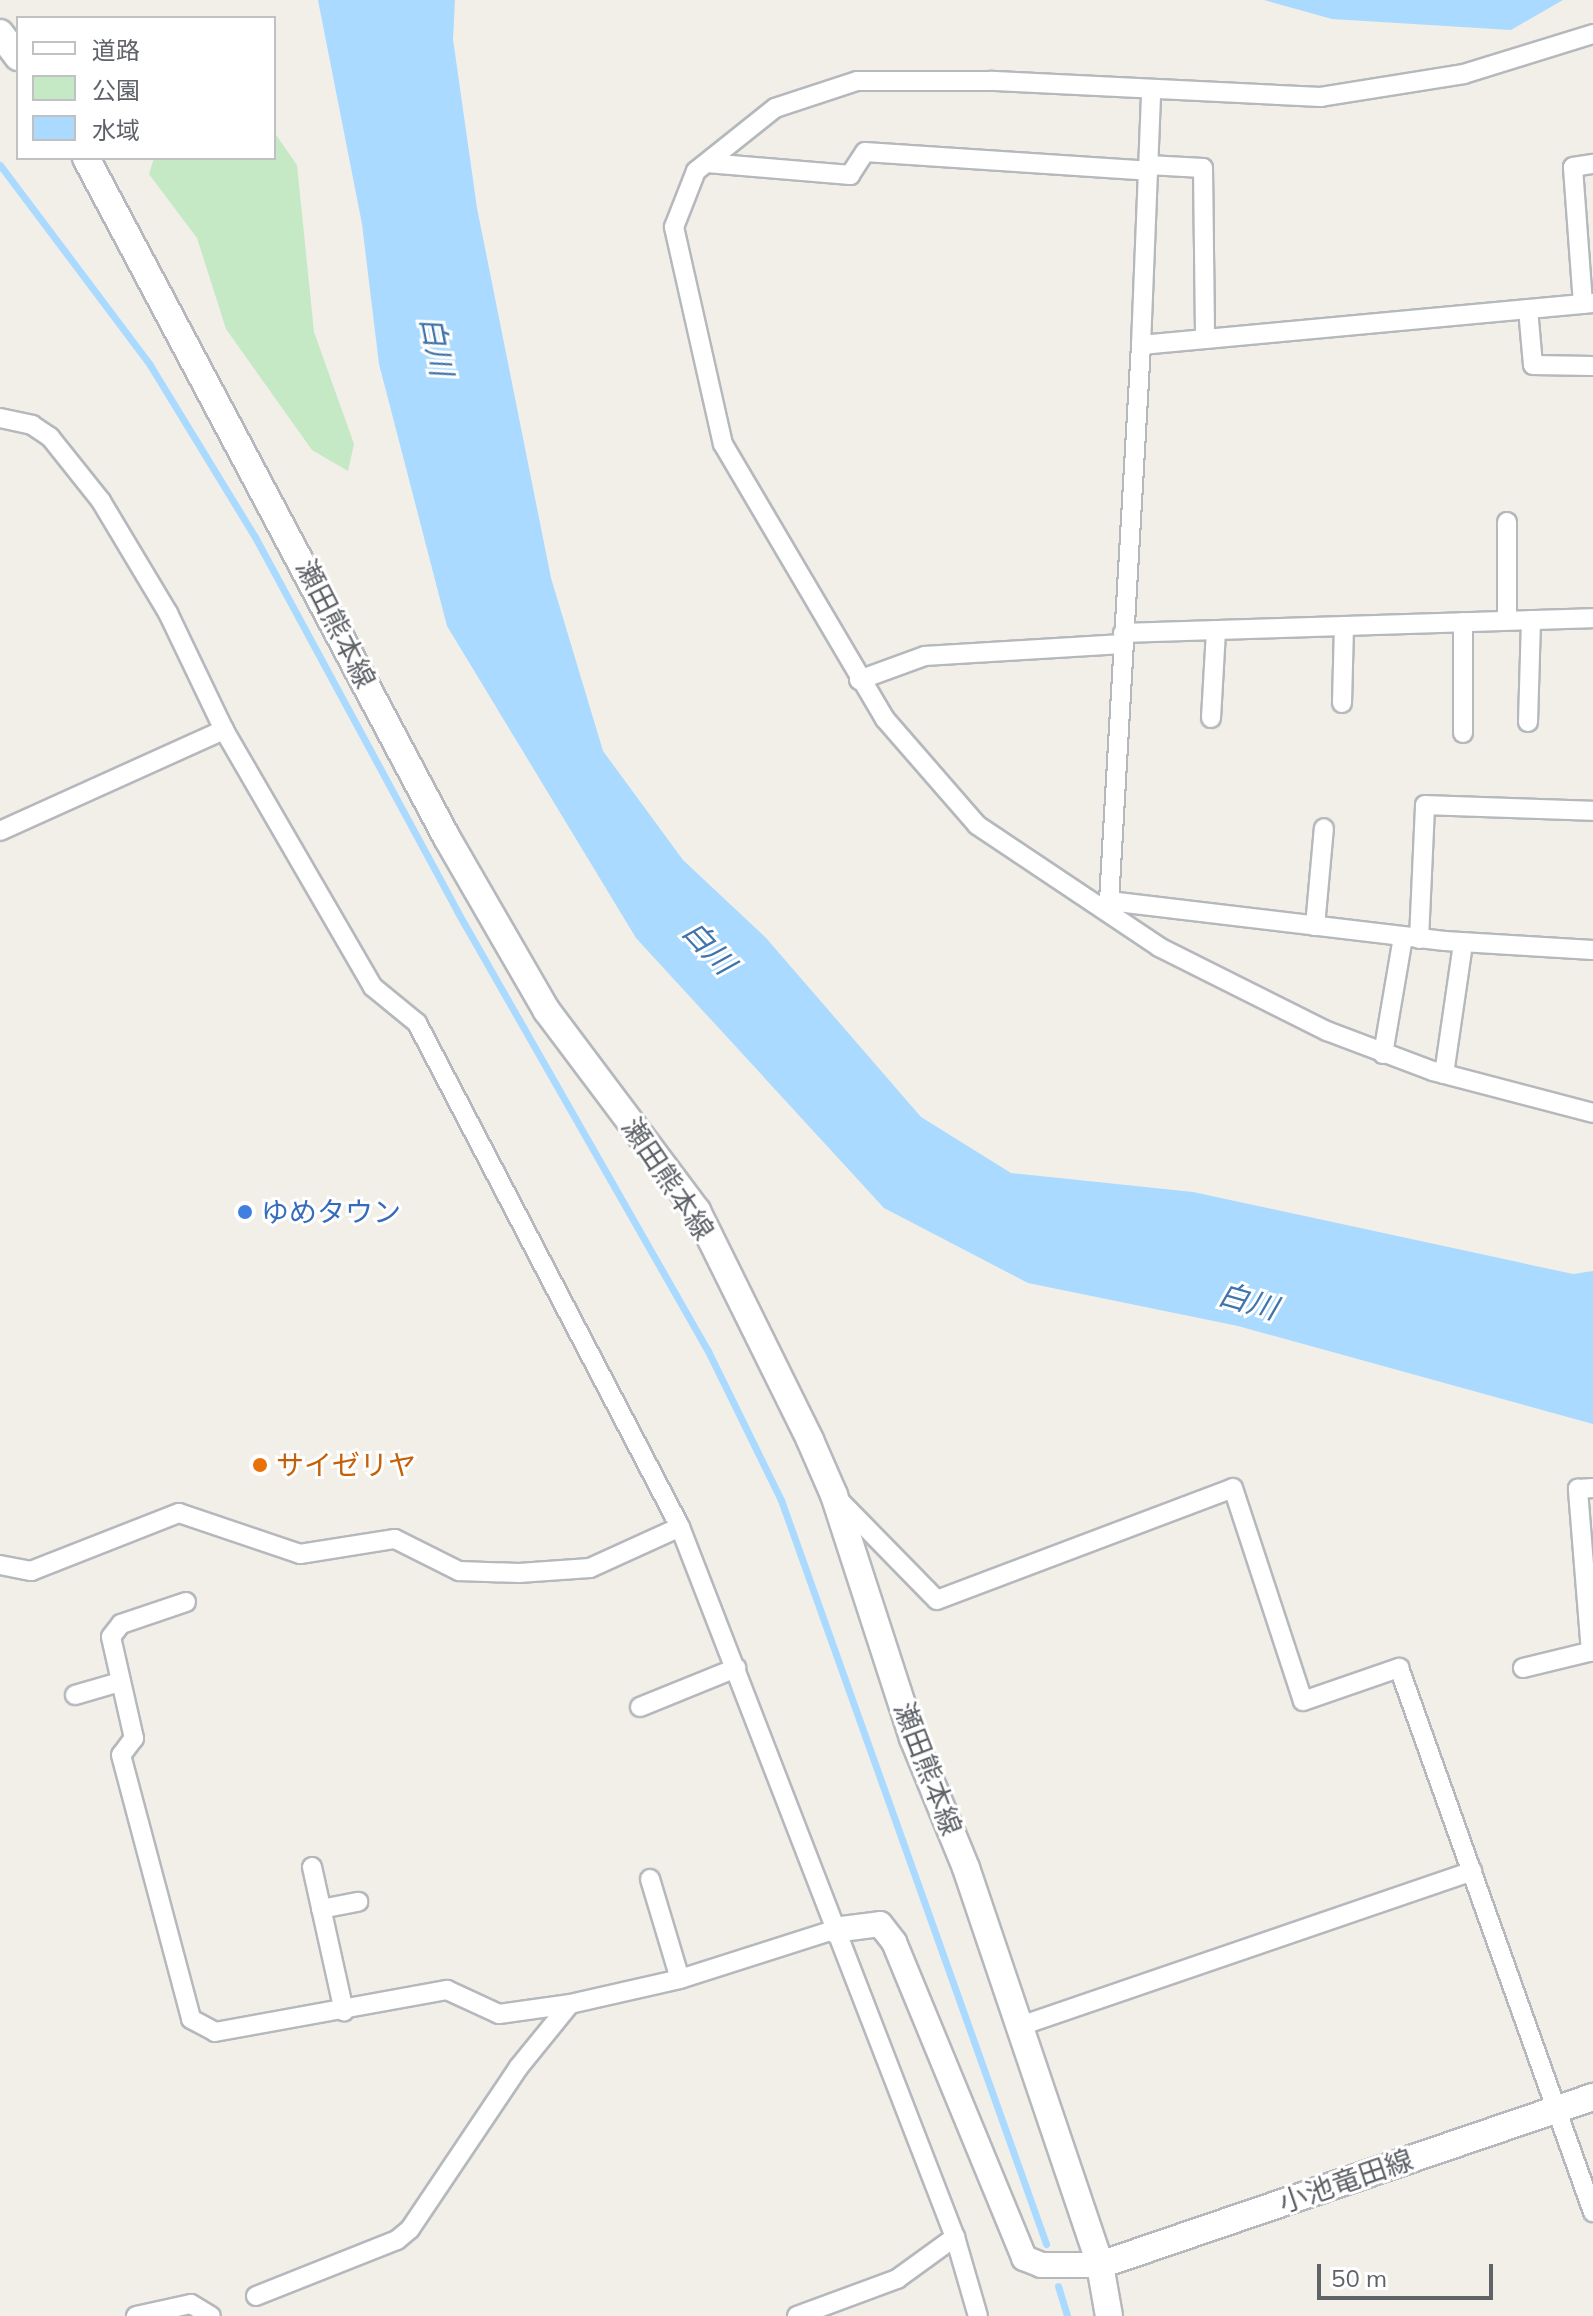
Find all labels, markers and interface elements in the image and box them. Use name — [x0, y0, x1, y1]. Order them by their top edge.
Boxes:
legend — [16, 16, 276, 160]
text: 道路 — [92, 35, 140, 65]
text: 公園 — [92, 75, 140, 105]
text: 水域 — [92, 115, 140, 145]
water label: 白川 — [414, 313, 460, 379]
street label: 瀬田熊本線 — [289, 554, 383, 694]
water label: 白川 — [675, 913, 743, 981]
street label: 瀬田熊本線 — [615, 1112, 721, 1246]
place label: ゆめタウン — [261, 1195, 401, 1229]
marker: ゆめタウン — [236, 1203, 254, 1221]
water label: 白川 — [1214, 1275, 1282, 1327]
place label: サイゼリヤ — [276, 1448, 416, 1482]
marker: サイゼリヤ — [251, 1456, 269, 1474]
street label: 瀬田熊本線 — [887, 1698, 969, 1840]
street label: 小池竜田線 — [1274, 2142, 1418, 2220]
scale bar — [1321, 2248, 1497, 2298]
text: 50 m — [1331, 2263, 1387, 2293]

